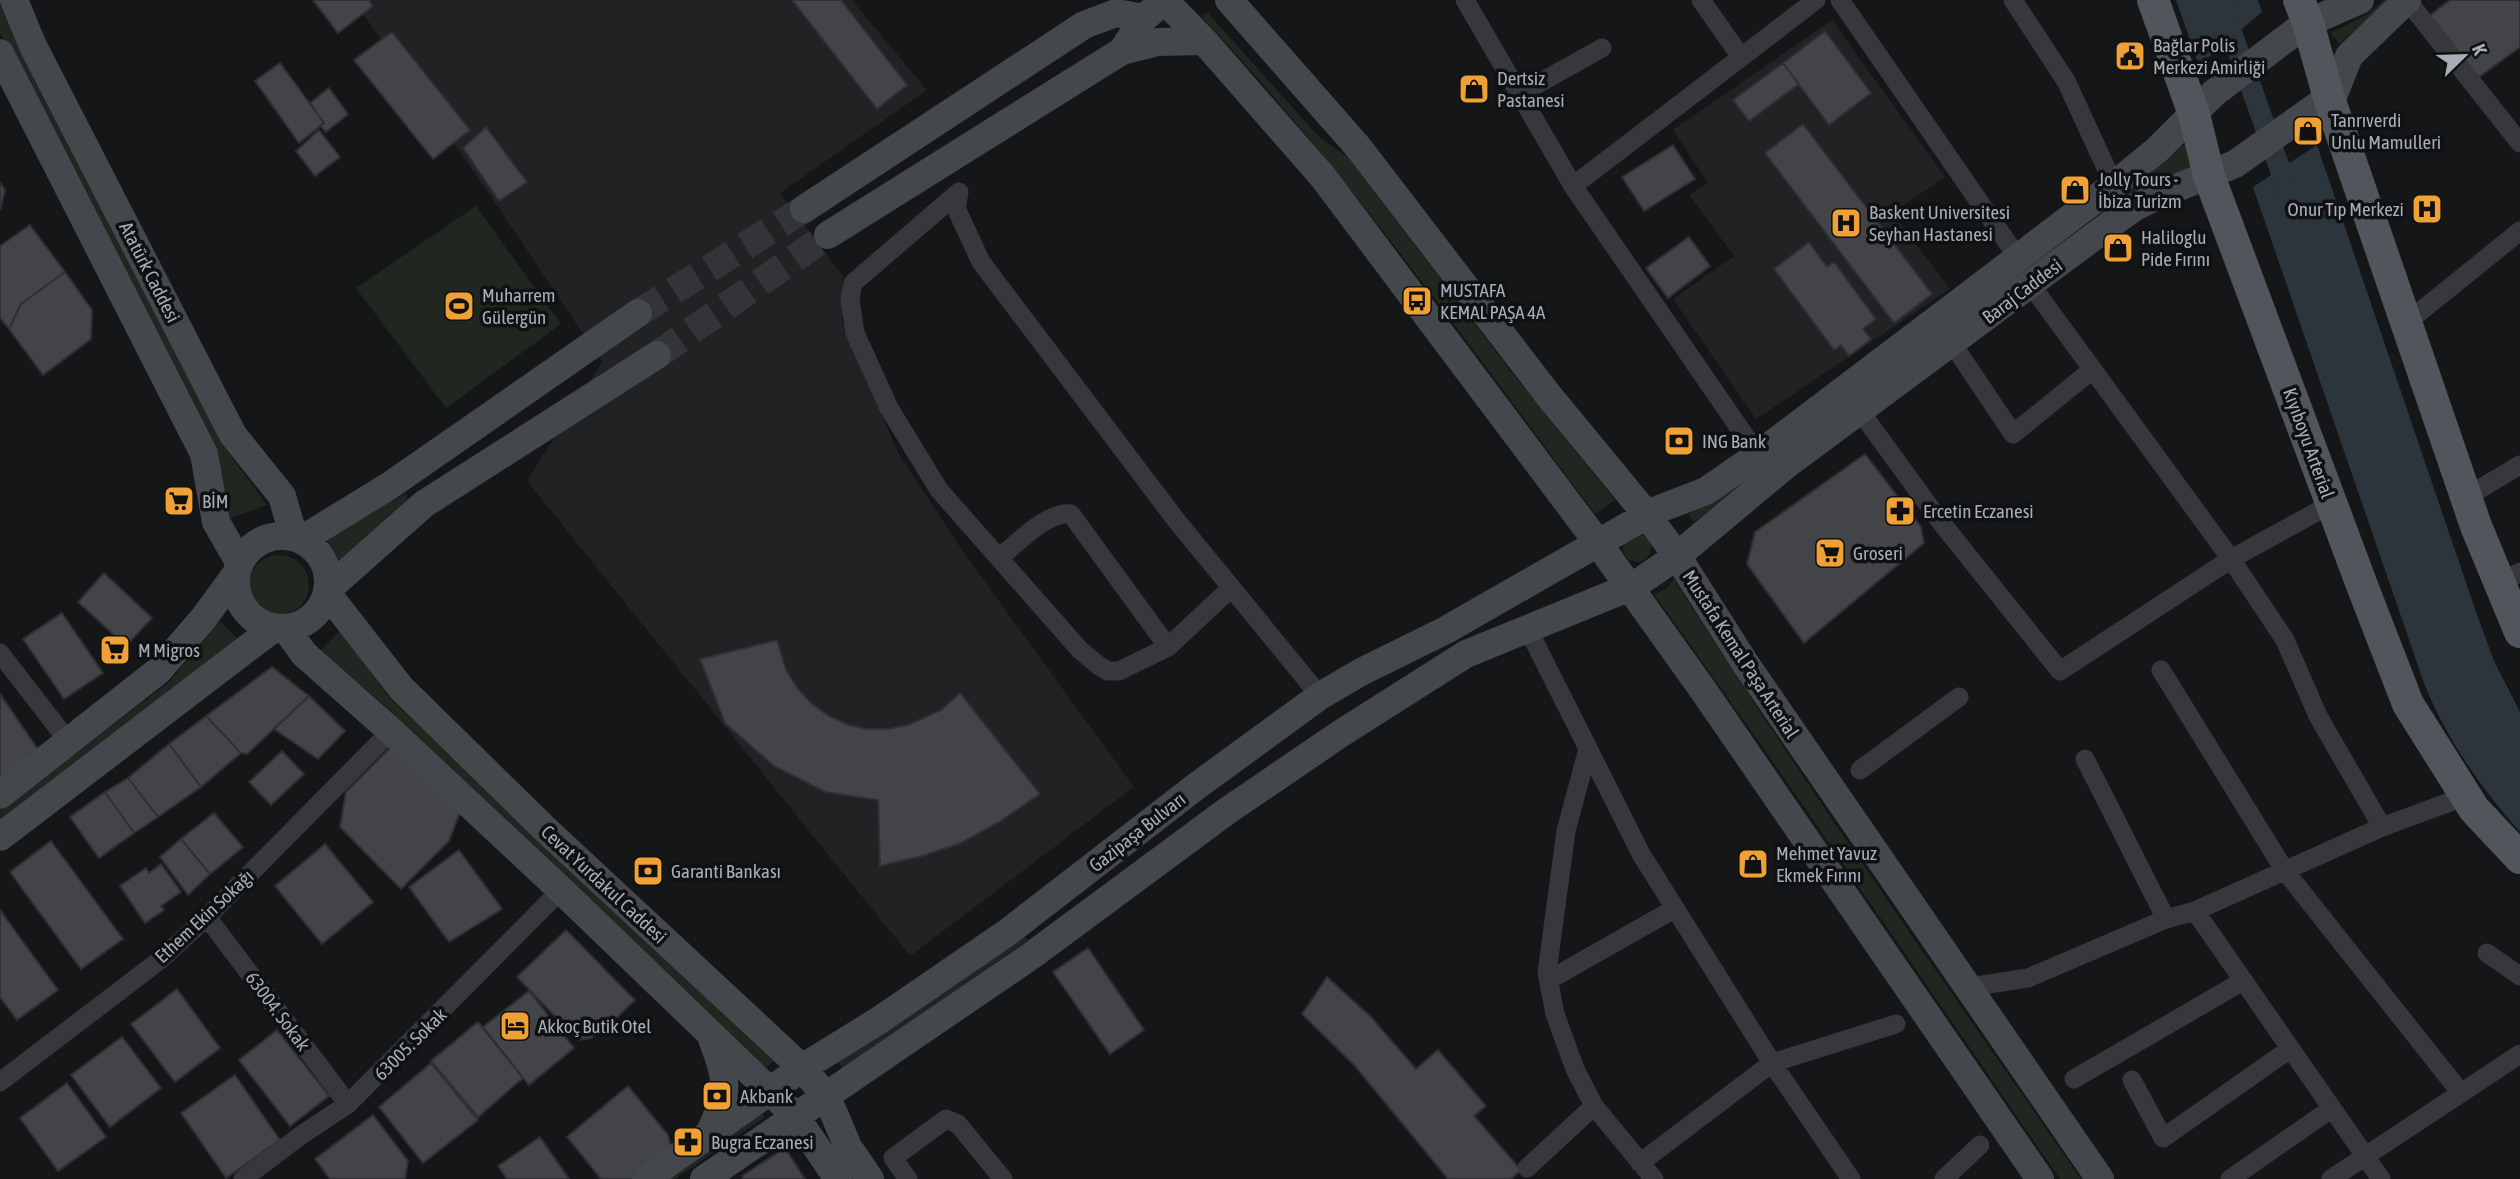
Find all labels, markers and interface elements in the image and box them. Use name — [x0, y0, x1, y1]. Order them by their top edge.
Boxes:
north arrow — [2429, 21, 2499, 91]
place label: Bağlar Polis Merkezi Amirliği — [2153, 34, 2265, 78]
public building icon: Bağlar Polis Merkezi Amirliği — [2113, 39, 2147, 73]
text: K — [2468, 41, 2492, 59]
place label: Dertsiz Pastanesi — [1497, 67, 1565, 111]
shop icon: Dertsiz Pastanesi — [1457, 72, 1491, 106]
place label: Tanrıverdi Unlu Mamulleri — [2331, 109, 2441, 153]
shop icon: Tanrıverdi Unlu Mamulleri — [2291, 114, 2325, 148]
place label: Jolly Tours - İbiza Turizm — [2098, 168, 2182, 212]
shop icon: Jolly Tours - İbiza Turizm — [2058, 173, 2092, 207]
hospital icon: Onur Tıp Merkezi — [2410, 192, 2444, 226]
place label: Onur Tıp Merkezi — [2288, 198, 2404, 220]
place label: Baskent Universitesi Seyhan Hastanesi — [1869, 201, 2010, 245]
hospital icon: Baskent Universitesi Seyhan Hastanesi — [1829, 206, 1863, 240]
street label: Atatürk Caddesi — [115, 218, 185, 326]
place label: Haliloglu Pide Fırını — [2141, 226, 2210, 270]
shop icon: Haliloglu Pide Fırını — [2101, 231, 2135, 265]
street label: Baraj Caddesi — [1978, 254, 2066, 328]
place label: MUSTAFA KEMAL PAŞA 4A — [1440, 279, 1546, 323]
place label: Muharrem Gülergün — [482, 284, 555, 328]
bus stop icon: MUSTAFA KEMAL PAŞA 4A — [1400, 284, 1434, 318]
sports icon: Muharrem Gülergün — [442, 289, 476, 323]
street label: Kıyıboyu Arterial — [2279, 385, 2339, 501]
bank icon: ING Bank — [1662, 424, 1696, 458]
place label: ING Bank — [1702, 430, 1767, 452]
supermarket icon: BİM — [162, 484, 196, 518]
place label: BİM — [202, 490, 229, 512]
pharmacy icon: Ercetin Eczanesi — [1883, 494, 1917, 528]
place label: Ercetin Eczanesi — [1923, 500, 2034, 522]
supermarket icon: Groseri — [1813, 536, 1847, 570]
place label: Groseri — [1853, 542, 1903, 564]
street label: Mustafa Kemal Paşa Arterial — [1678, 566, 1804, 742]
supermarket icon: M Migros — [98, 633, 132, 667]
place label: M Migros — [138, 639, 200, 661]
street label: Gazipaşa Bulvarı — [1085, 788, 1189, 876]
street label: Cevat Yurdakul Caddesi — [537, 820, 671, 948]
place label: Mehmet Yavuz Ekmek Fırını — [1776, 842, 1877, 886]
shop icon: Mehmet Yavuz Ekmek Fırını — [1736, 847, 1770, 881]
bank icon: Garanti Bankası — [631, 854, 665, 888]
place label: Garanti Bankası — [671, 860, 781, 882]
street label: Ethem Ekin Sokağı — [150, 865, 258, 967]
street label: 63004. Sokak — [241, 967, 315, 1055]
street label: 63005. Sokak — [369, 1003, 451, 1085]
hotel icon: Akkoç Butik Otel — [498, 1009, 532, 1043]
place label: Akkoç Butik Otel — [538, 1015, 651, 1037]
bank icon: Akbank — [700, 1079, 734, 1113]
place label: Akbank — [740, 1085, 794, 1107]
pharmacy icon: Bugra Eczanesi — [671, 1125, 705, 1159]
place label: Bugra Eczanesi — [711, 1131, 814, 1153]

